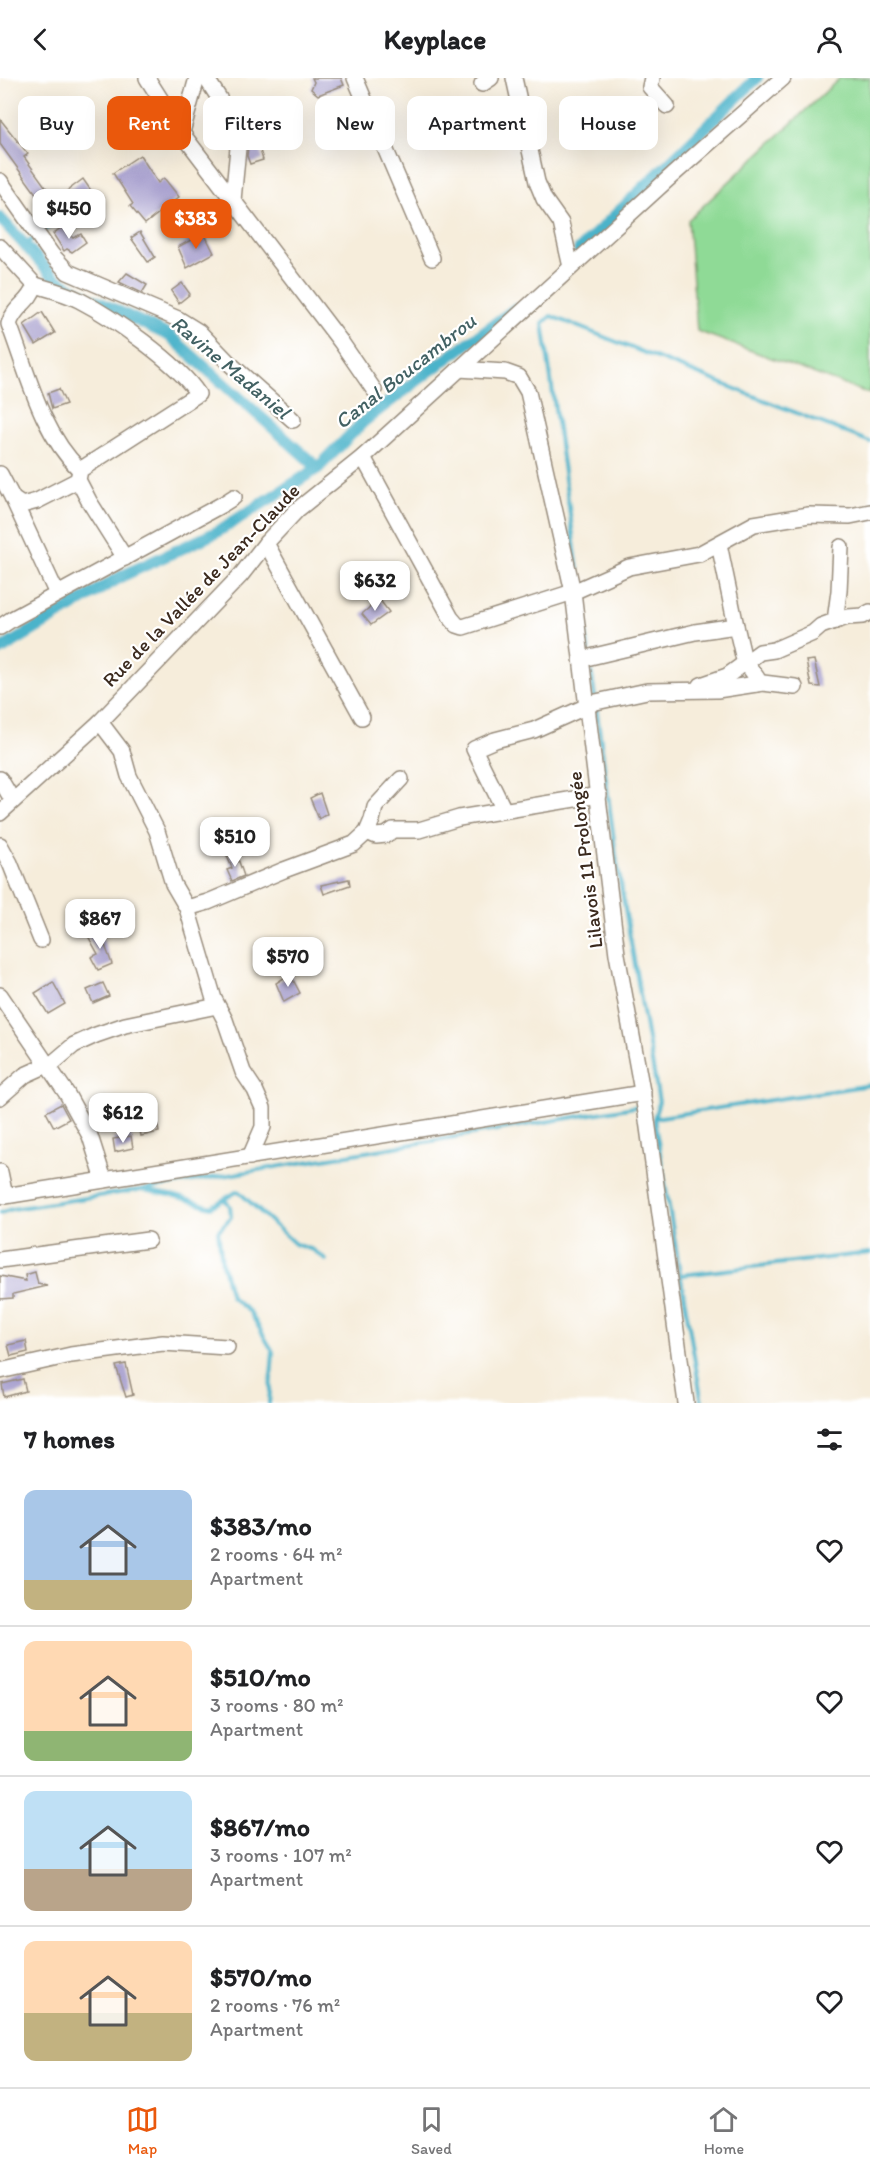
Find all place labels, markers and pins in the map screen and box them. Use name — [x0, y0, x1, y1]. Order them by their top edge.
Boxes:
pin: $450 — [33, 189, 105, 240]
pin: $383 — [160, 199, 232, 250]
pin: $632 — [339, 561, 411, 612]
pin: $510 — [199, 817, 271, 868]
pin: $867 — [64, 899, 136, 950]
pin: $570 — [252, 937, 324, 988]
pin: $612 — [87, 1093, 159, 1144]

